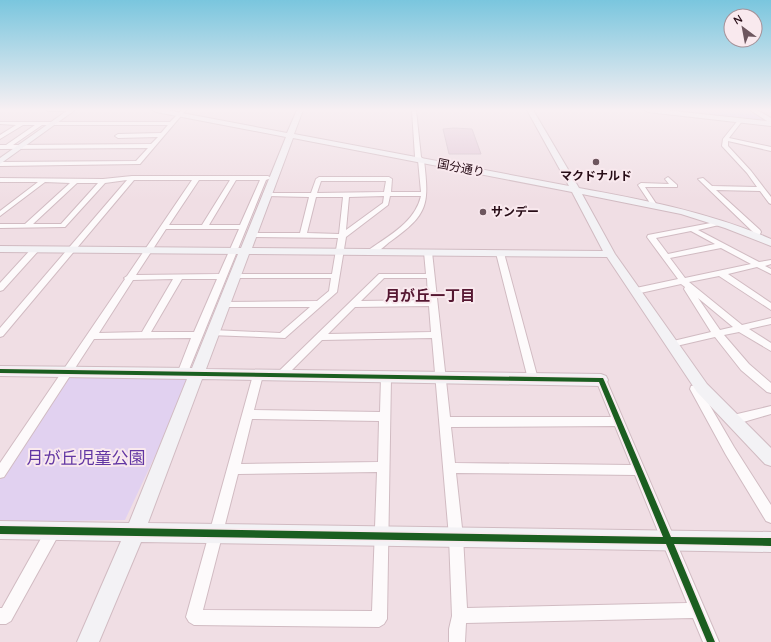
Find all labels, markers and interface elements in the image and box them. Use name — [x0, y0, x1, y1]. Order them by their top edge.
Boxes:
north arrow — [723, 8, 763, 48]
text: N — [731, 11, 745, 28]
street label: 国分通り — [436, 156, 486, 179]
marker: マクドナルド — [591, 157, 601, 167]
place label: マクドナルド — [560, 168, 632, 183]
place label: サンデー — [491, 204, 539, 219]
marker: サンデー — [478, 207, 488, 217]
district label: 月が丘一丁目 — [385, 286, 475, 305]
park label: 月が丘児童公園 — [27, 447, 146, 468]

